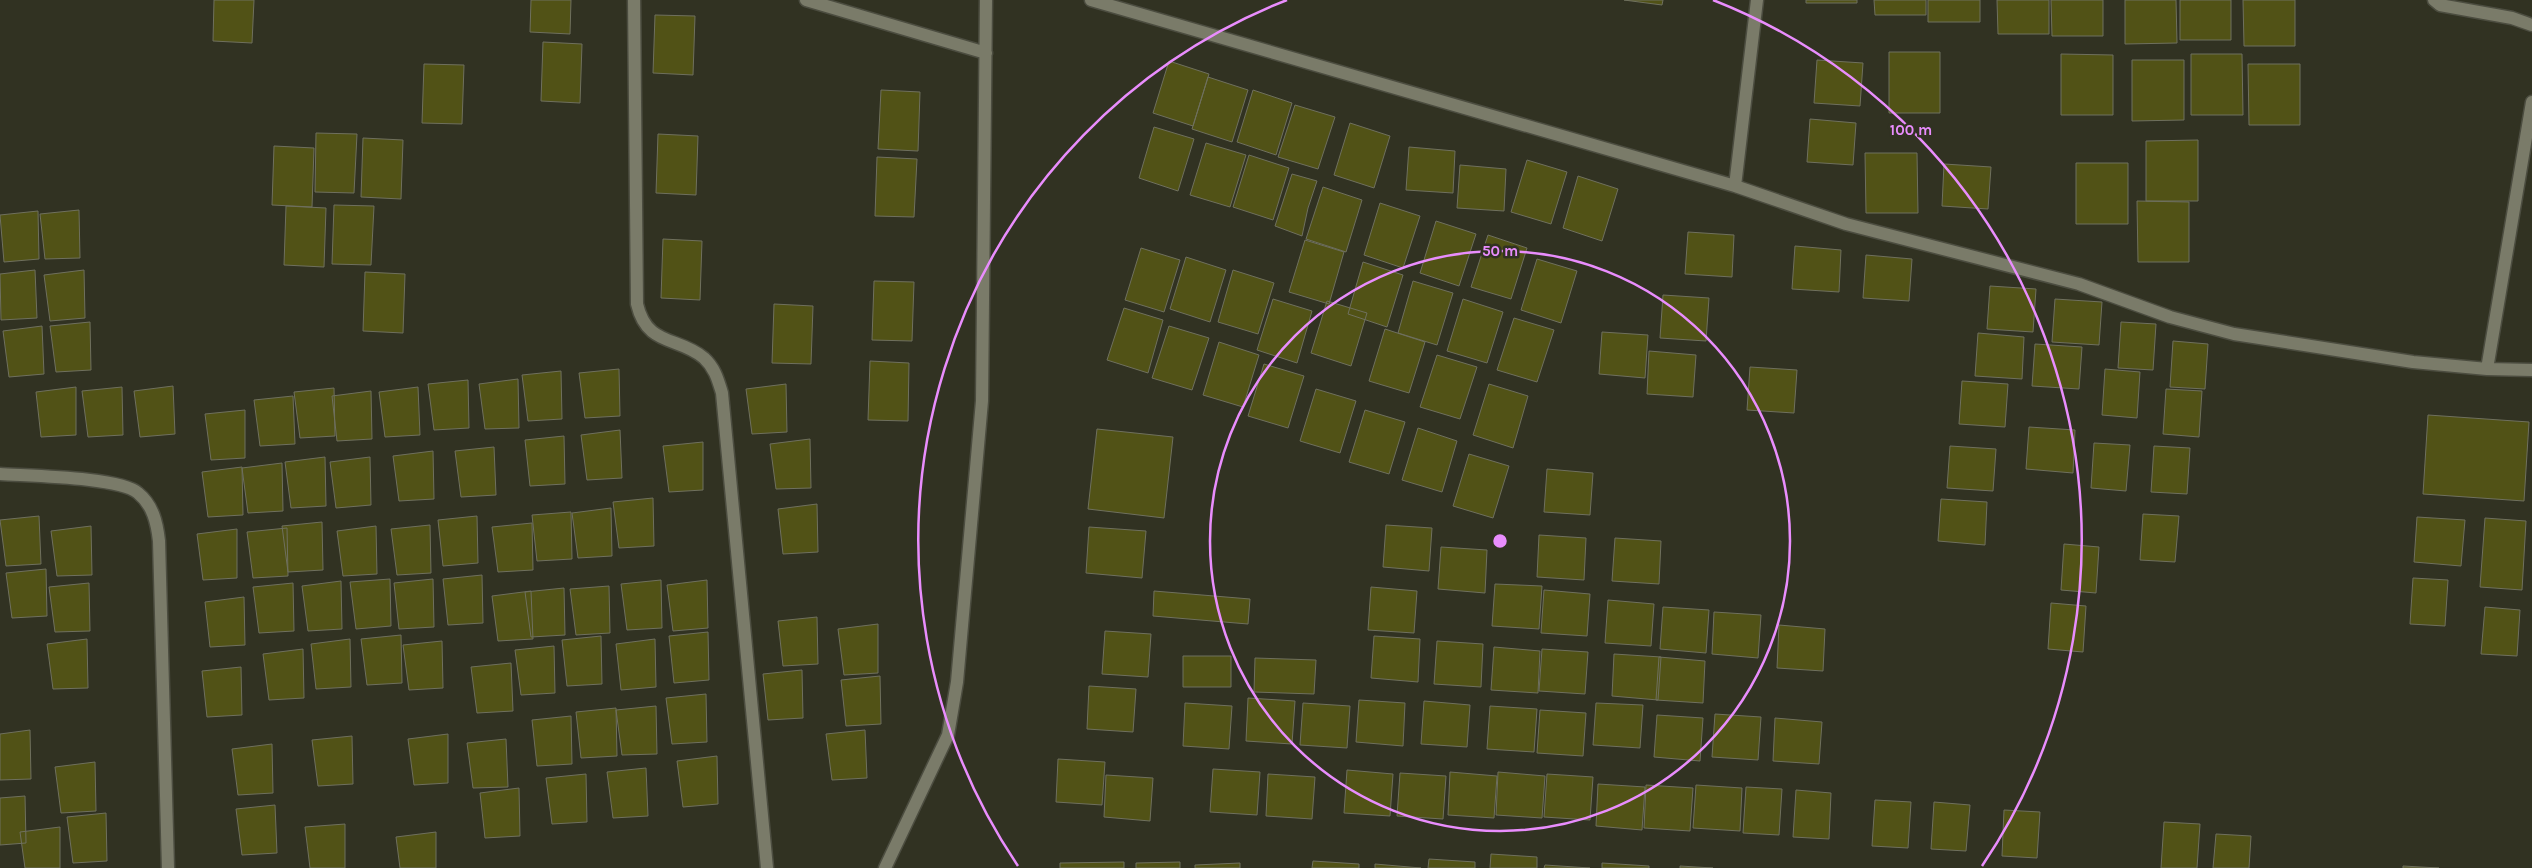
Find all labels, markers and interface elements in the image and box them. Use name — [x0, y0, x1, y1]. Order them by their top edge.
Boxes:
text: 100 m — [1890, 121, 1932, 139]
text: 50 m — [1482, 242, 1518, 260]
centre of rings — [1491, 532, 1509, 550]

